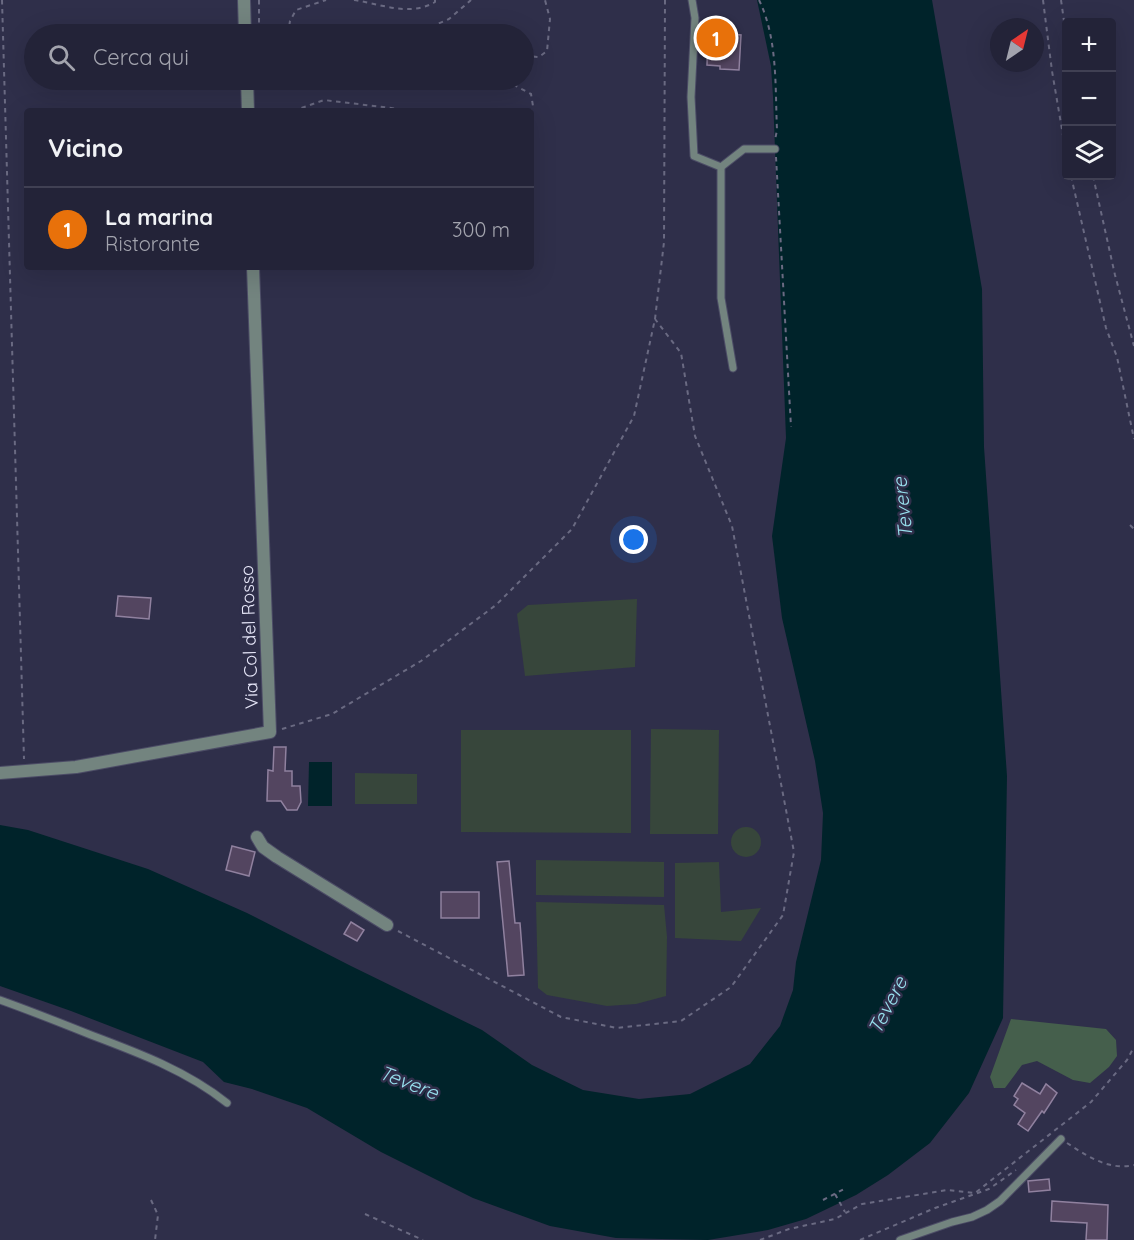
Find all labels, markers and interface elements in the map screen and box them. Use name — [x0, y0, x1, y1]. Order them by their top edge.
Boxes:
pin: 1 — [696, 15, 736, 60]
north arrow — [990, 18, 1044, 72]
map controls — [1062, 18, 1116, 180]
button: + — [1062, 18, 1116, 72]
search box — [24, 24, 534, 90]
icon: search — [45, 41, 78, 74]
text: Cerca qui — [93, 43, 189, 71]
button: − — [1062, 72, 1116, 126]
button: layers — [1062, 126, 1116, 180]
text: Vicino — [48, 131, 123, 164]
text: La marina — [105, 203, 213, 231]
text: 1 — [64, 217, 71, 242]
text: 300 m — [452, 217, 510, 242]
text: Ristorante — [105, 231, 200, 256]
water label: Tevere — [886, 476, 918, 540]
your location — [619, 525, 648, 554]
street label: Via Col del Rosso — [235, 565, 263, 709]
water label: Tevere — [862, 971, 912, 1038]
water label: Tevere — [376, 1059, 443, 1105]

